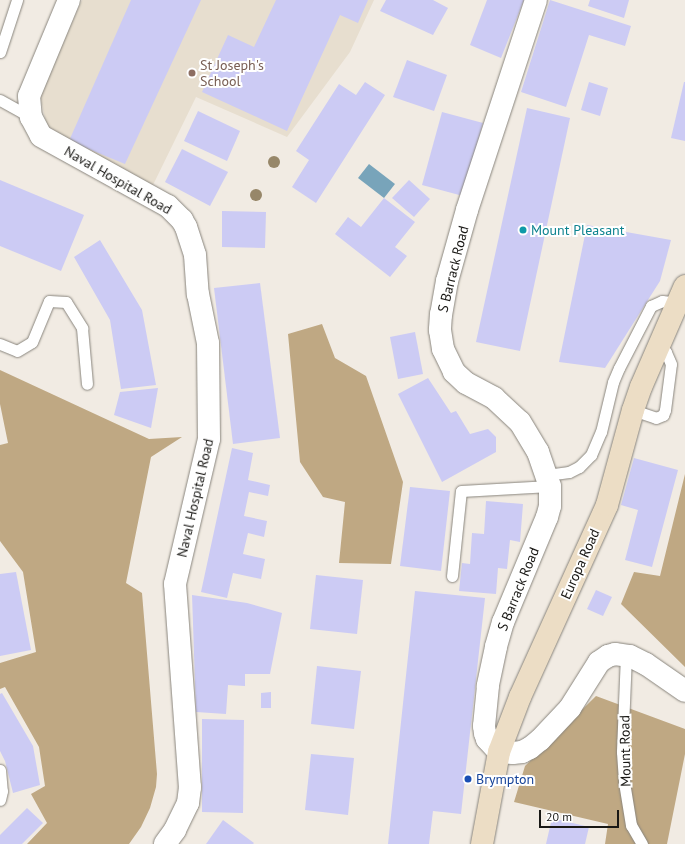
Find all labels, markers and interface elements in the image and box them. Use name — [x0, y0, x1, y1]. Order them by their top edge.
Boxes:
place label: St Joseph's School — [200, 57, 264, 90]
marker: St Joseph's School — [187, 68, 197, 78]
street label: Naval Hospital Road — [61, 142, 175, 218]
place label: Mount Pleasant — [531, 222, 624, 238]
street label: S Barrack Road — [434, 224, 472, 314]
marker: Mount Pleasant — [518, 225, 528, 235]
street label: Naval Hospital Road — [173, 437, 217, 559]
street label: Europa Road — [557, 526, 603, 602]
street label: S Barrack Road — [494, 545, 542, 633]
street label: Mount Road — [616, 715, 634, 787]
place label: Brympton — [476, 771, 534, 787]
marker: Brympton — [463, 774, 473, 784]
scale bar — [541, 802, 621, 828]
text: 20 m — [546, 809, 572, 824]

